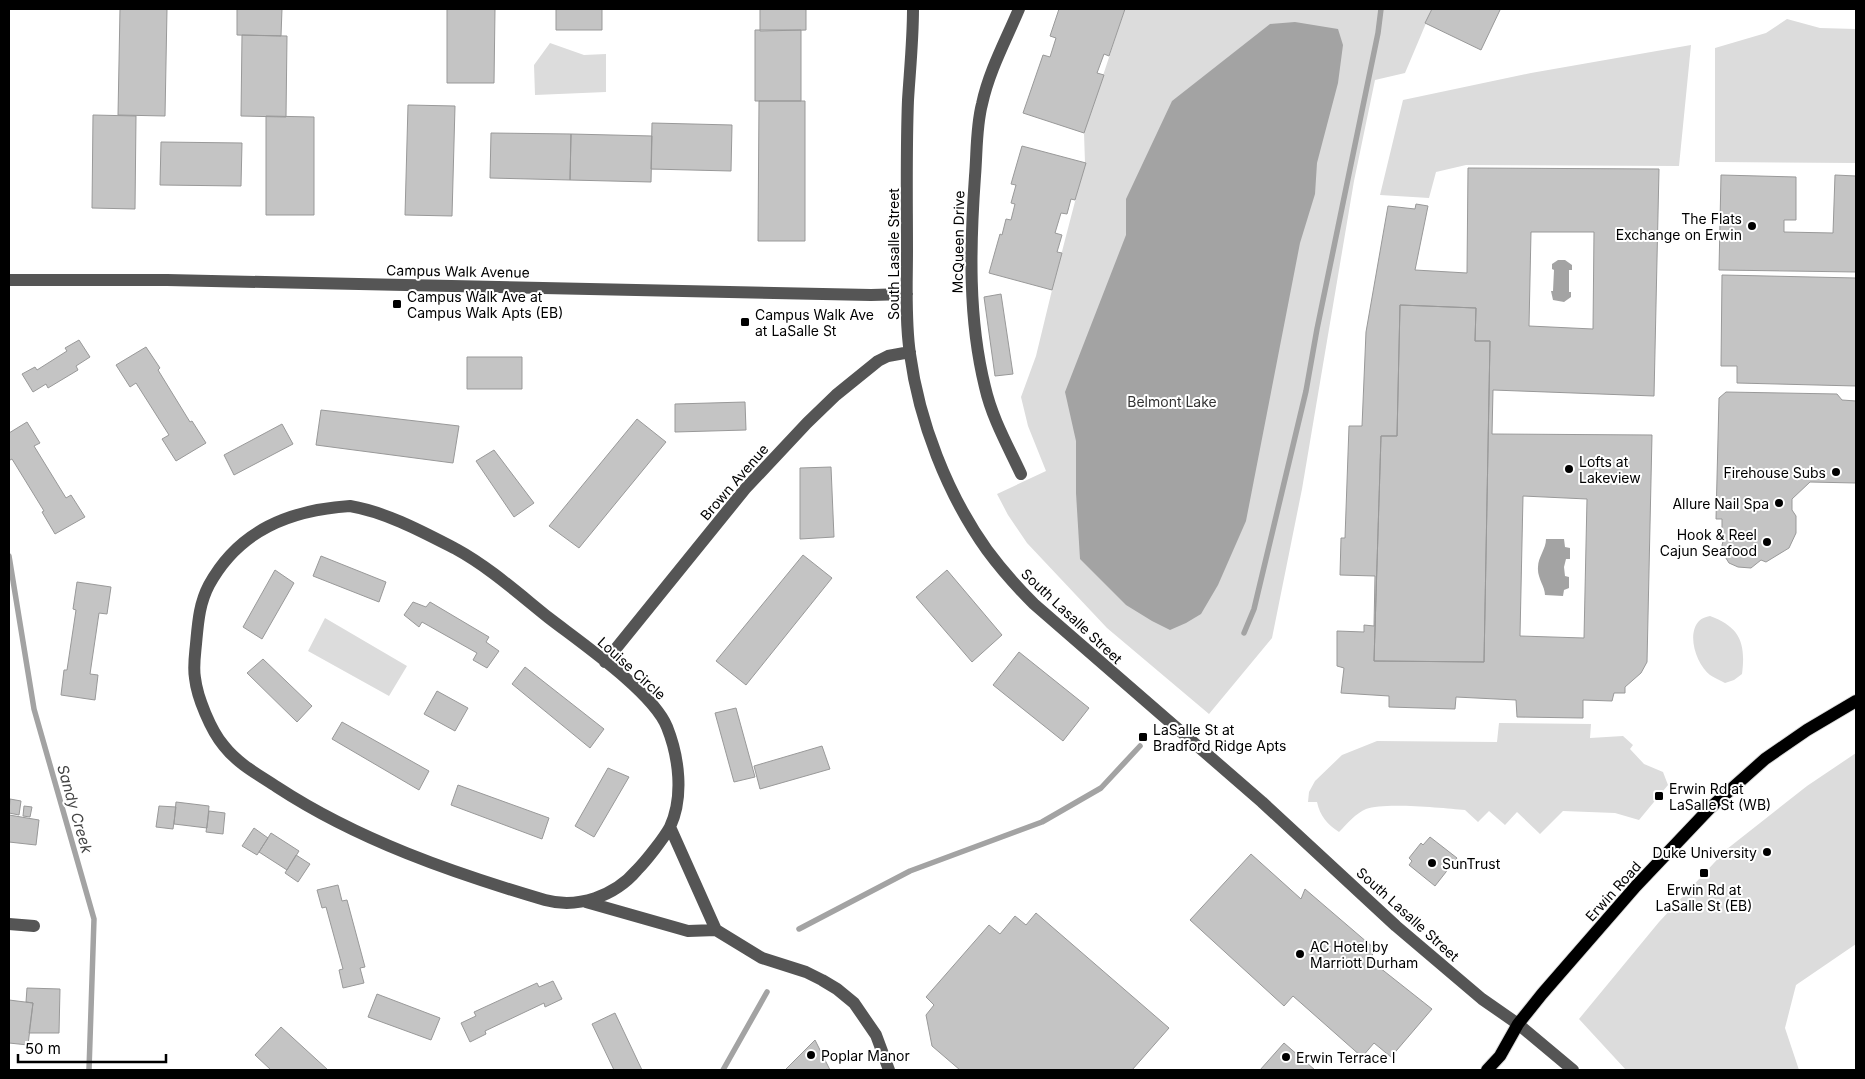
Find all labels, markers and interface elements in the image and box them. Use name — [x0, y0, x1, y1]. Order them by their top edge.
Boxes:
street label: South Lasalle Street — [885, 188, 902, 320]
street label: McQueen Drive — [949, 190, 967, 294]
place label: The Flats Exchange on Erwin — [1616, 210, 1742, 243]
marker: The Flats Exchange on Erwin — [1746, 220, 1758, 232]
street label: Campus Walk Avenue — [386, 261, 530, 281]
place label: Campus Walk Ave at Campus Walk Apts (EB) — [407, 288, 563, 321]
marker: Campus Walk Ave at Campus Walk Apts (EB) — [391, 298, 403, 310]
place label: Campus Walk Ave at LaSalle St — [755, 306, 874, 339]
marker: Campus Walk Ave at LaSalle St — [739, 316, 751, 328]
park label: Belmont Lake — [1127, 393, 1217, 410]
street label: Brown Avenue — [696, 441, 772, 523]
place label: Lofts at Lakeview — [1579, 453, 1641, 486]
marker: Lofts at Lakeview — [1563, 463, 1575, 475]
place label: Firehouse Subs — [1723, 464, 1826, 481]
marker: Firehouse Subs — [1830, 466, 1842, 478]
place label: Allure Nail Spa — [1672, 495, 1769, 512]
marker: Allure Nail Spa — [1773, 497, 1785, 509]
place label: Hook & Reel Cajun Seafood — [1660, 526, 1757, 559]
marker: Hook & Reel Cajun Seafood — [1761, 536, 1773, 548]
street label: South Lasalle Street — [1018, 565, 1126, 667]
street label: Louise Circle — [594, 633, 670, 703]
place label: LaSalle St at Bradford Ridge Apts — [1153, 721, 1286, 754]
marker: LaSalle St at Bradford Ridge Apts — [1137, 731, 1149, 743]
water label: Sandy Creek — [53, 762, 97, 856]
place label: Erwin Rd at LaSalle St (WB) — [1669, 780, 1771, 813]
marker: Erwin Rd at LaSalle St (WB) — [1653, 790, 1665, 802]
place label: Duke University — [1653, 844, 1757, 861]
marker: Duke University — [1761, 846, 1773, 858]
place label: SunTrust — [1442, 855, 1501, 872]
marker: SunTrust — [1426, 857, 1438, 869]
street label: Erwin Road — [1582, 858, 1644, 924]
street label: South Lasalle Street — [1353, 864, 1463, 965]
marker: Erwin Rd at LaSalle St (EB) — [1698, 867, 1710, 879]
place label: Erwin Rd at LaSalle St (EB) — [1656, 881, 1752, 914]
place label: AC Hotel by Marriott Durham — [1310, 938, 1418, 971]
marker: AC Hotel by Marriott Durham — [1294, 948, 1306, 960]
scale bar — [18, 1032, 165, 1064]
text: 50 m — [25, 1039, 61, 1058]
place label: Poplar Manor — [821, 1047, 910, 1064]
marker: Poplar Manor — [805, 1049, 817, 1061]
place label: Erwin Terrace I — [1296, 1049, 1395, 1066]
marker: Erwin Terrace I — [1280, 1051, 1292, 1063]

